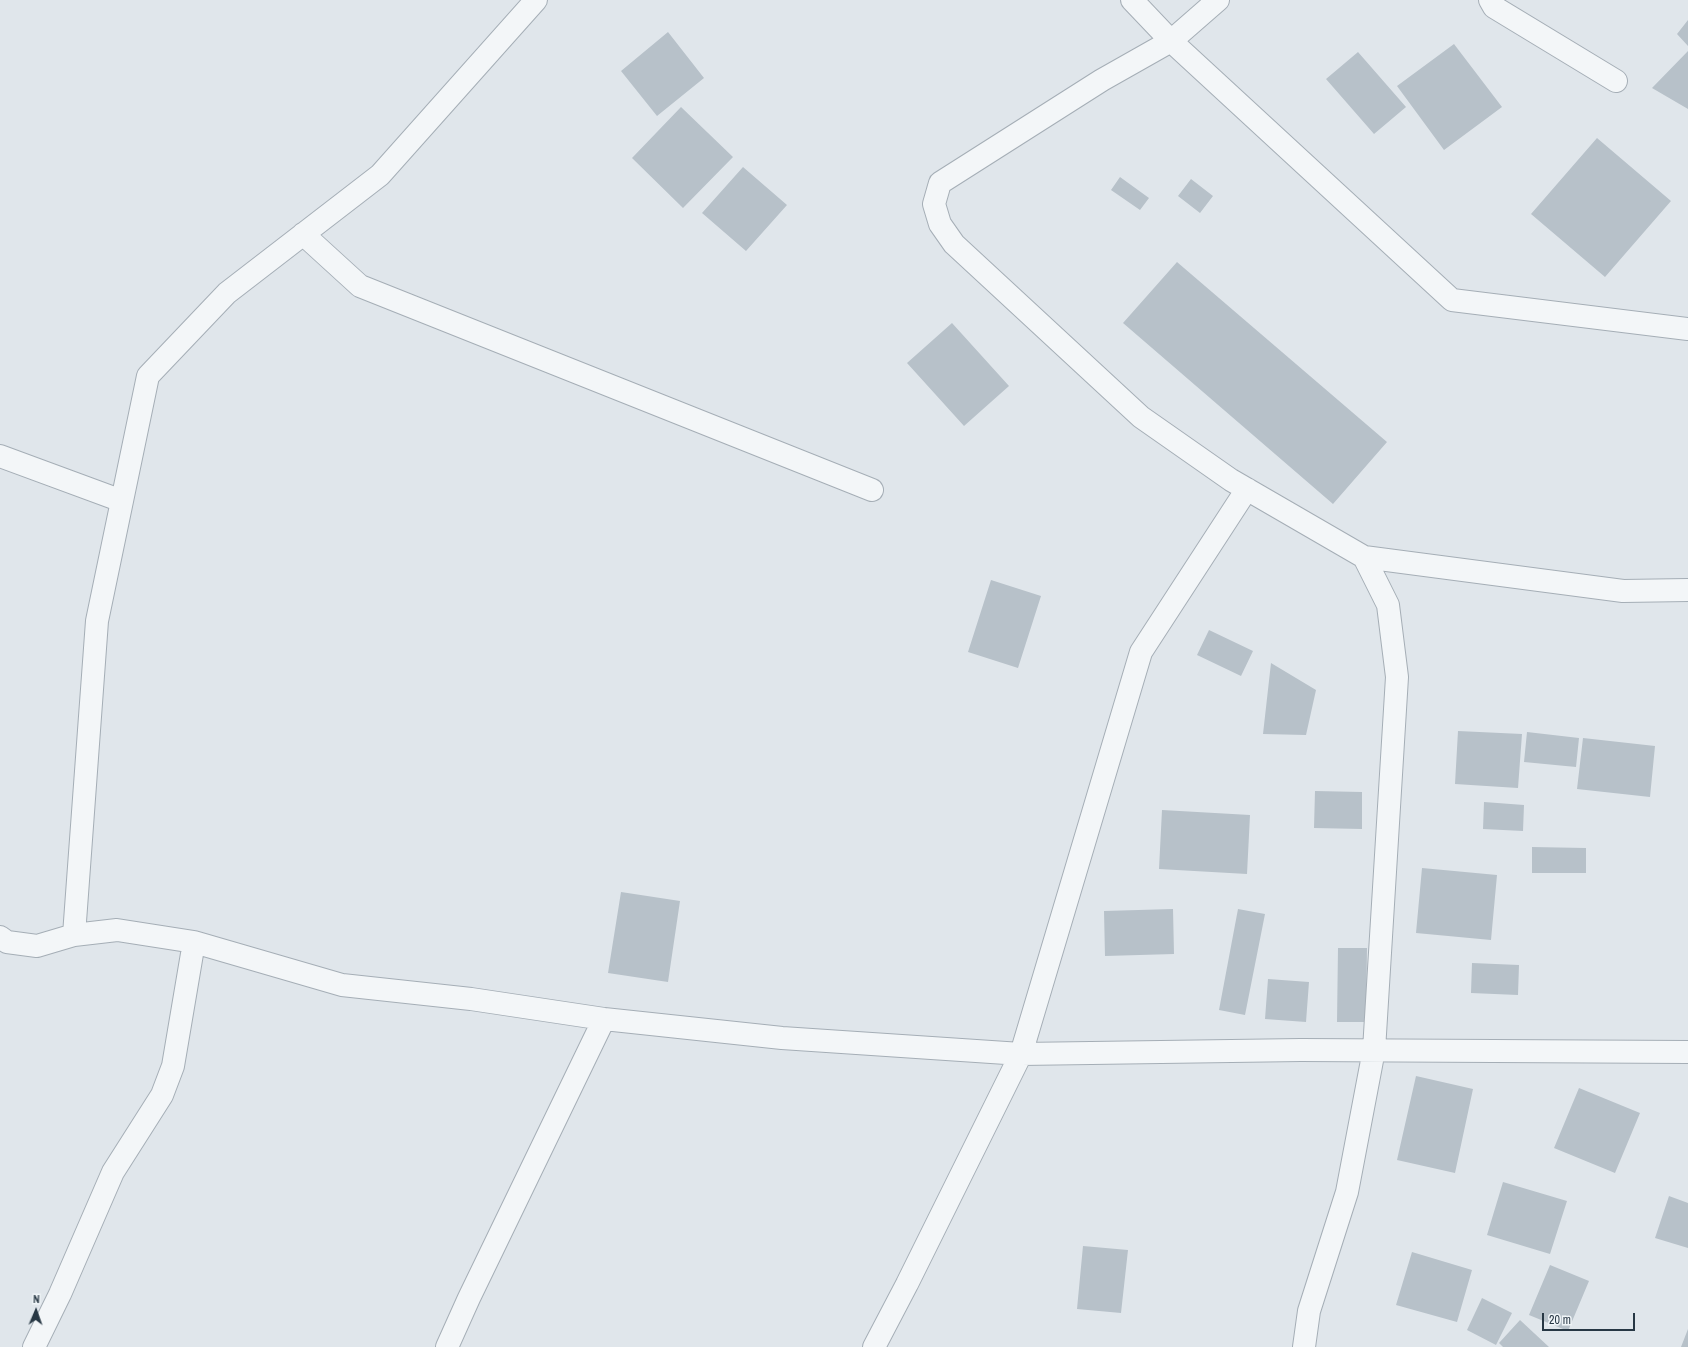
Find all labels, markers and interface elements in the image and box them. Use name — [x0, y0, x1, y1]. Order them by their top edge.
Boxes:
north arrow — [16, 1291, 56, 1331]
text: N — [33, 1292, 40, 1306]
scale bar — [1544, 1305, 1637, 1331]
text: 20 m — [1549, 1312, 1571, 1328]

